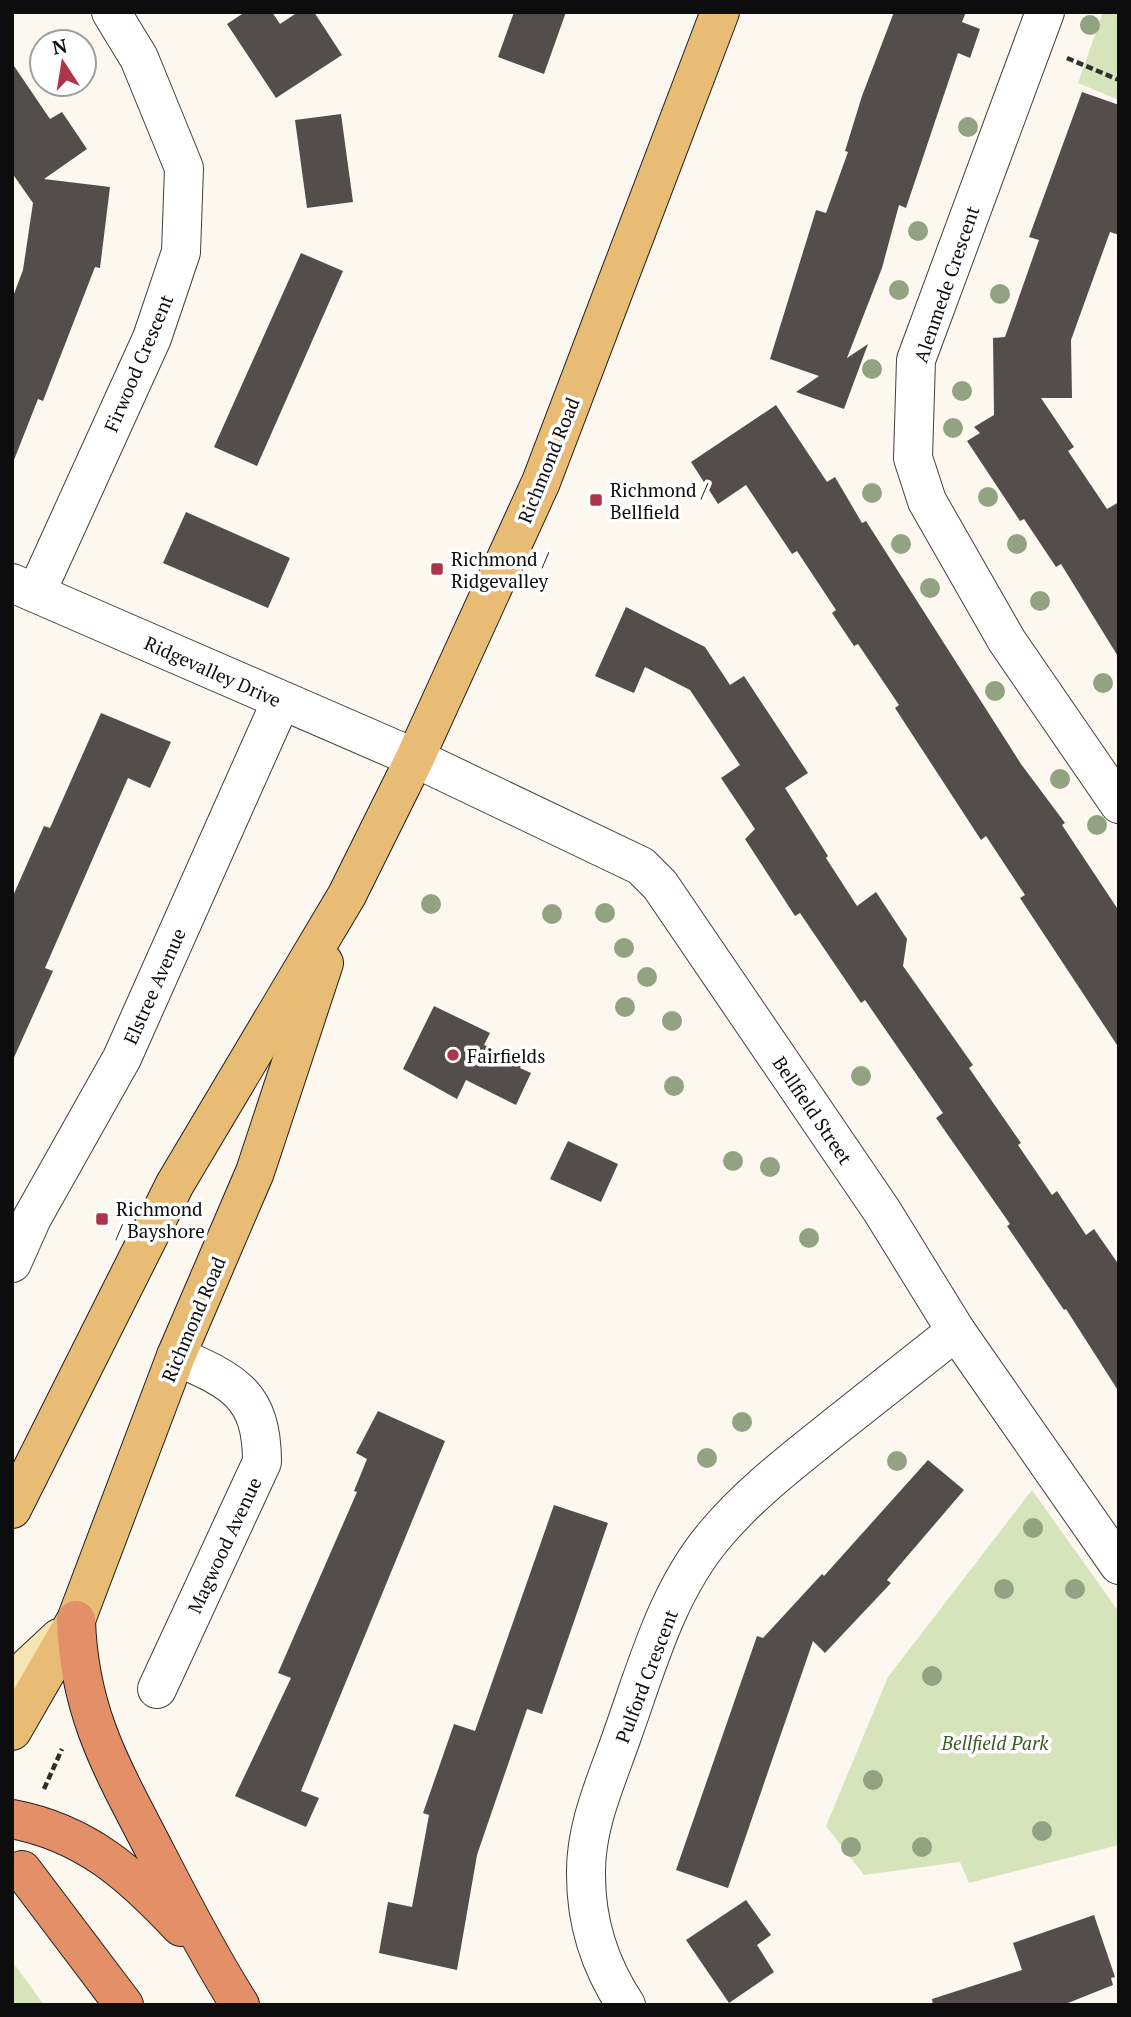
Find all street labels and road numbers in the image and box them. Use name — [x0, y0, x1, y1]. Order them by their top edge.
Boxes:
street label: Alenmede Crescent — [907, 202, 985, 366]
street label: Firwood Crescent — [98, 290, 178, 436]
street label: Richmond Road — [511, 393, 585, 527]
street label: Ridgevalley Drive — [141, 630, 285, 712]
street label: Elstree Avenue — [117, 924, 191, 1048]
street label: Bellfield Street — [768, 1051, 858, 1169]
street label: Richmond Road — [155, 1252, 231, 1385]
street label: Magwood Avenue — [181, 1473, 267, 1617]
street label: Pulford Crescent — [609, 1606, 683, 1746]

